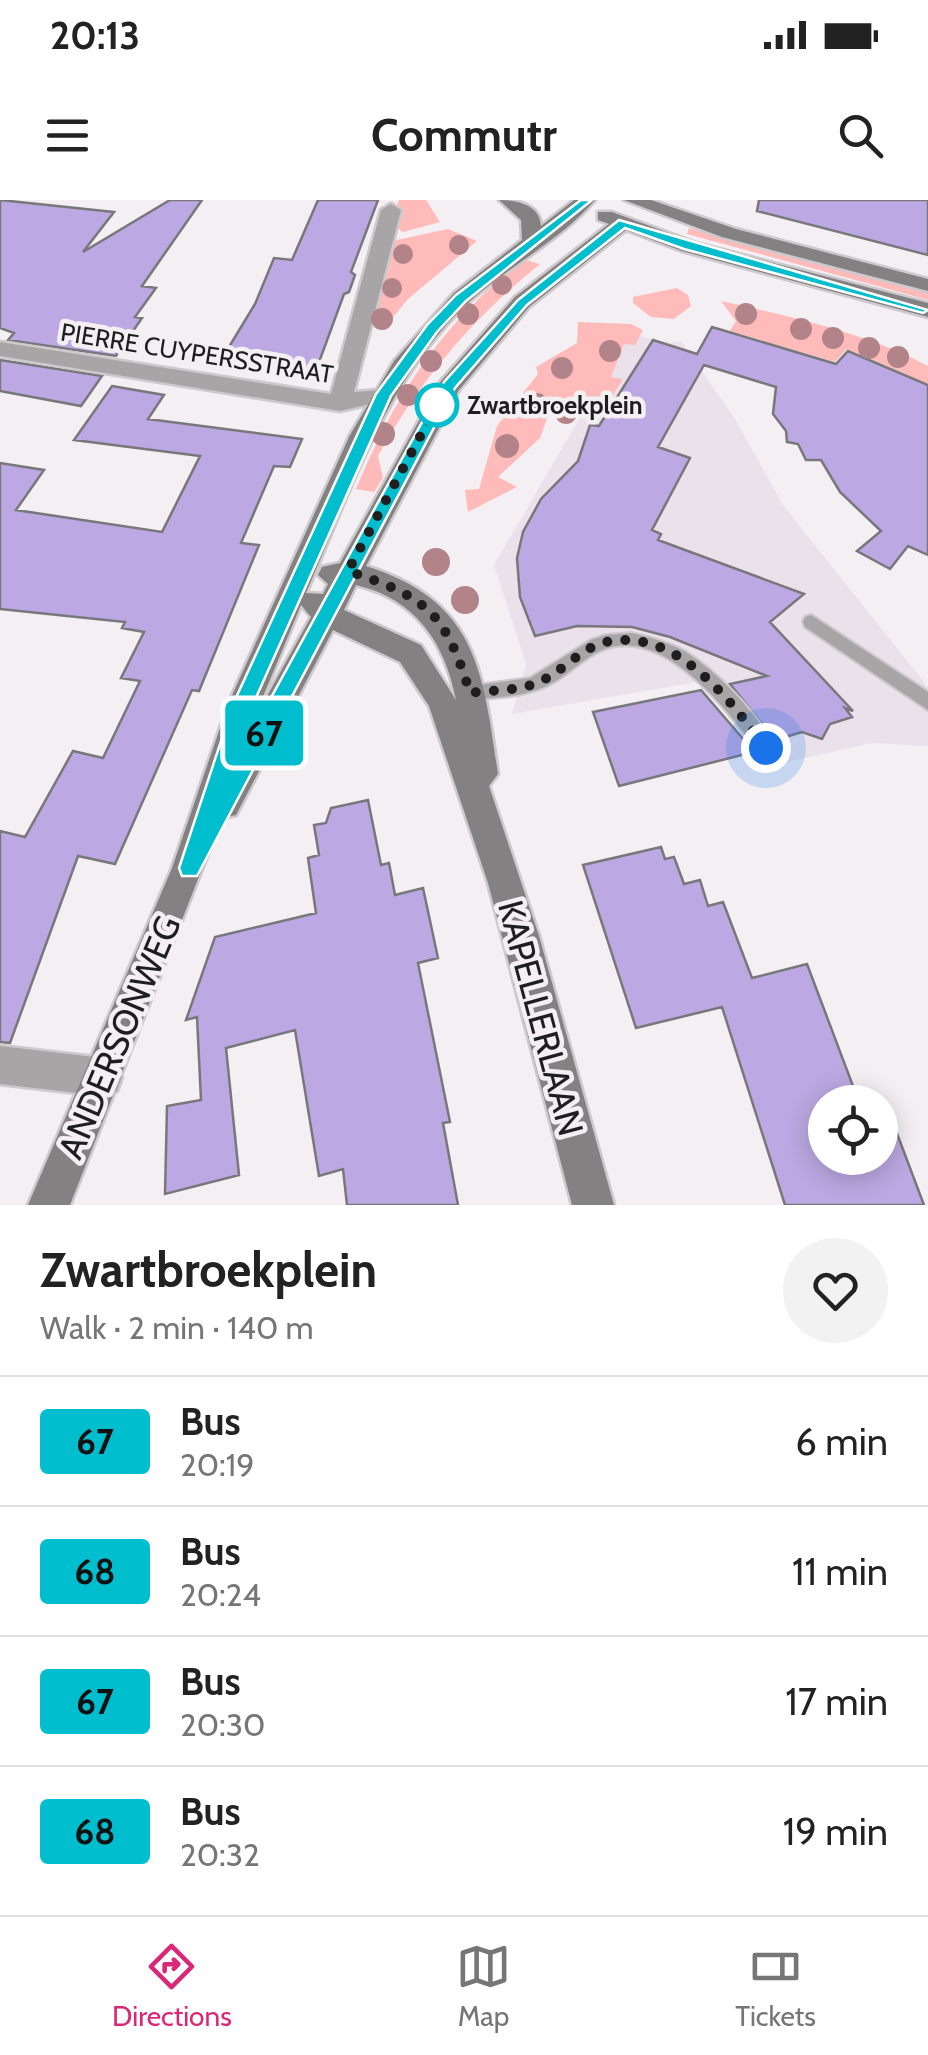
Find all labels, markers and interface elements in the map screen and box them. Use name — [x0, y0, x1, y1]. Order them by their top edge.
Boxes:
text: 20:13 — [50, 12, 140, 59]
icon: menu — [40, 108, 95, 163]
text: Commutr — [371, 108, 557, 162]
icon: search — [833, 108, 888, 163]
street label: PIERRE CUYPERSSTRAAT — [59, 317, 335, 389]
marker: Zwartbroekplein — [416, 384, 458, 426]
place label: Zwartbroekplein — [467, 390, 643, 420]
line badge: 67 — [219, 700, 309, 766]
text: 67 — [245, 712, 283, 755]
your location — [741, 723, 791, 773]
street label: KAPELLERLAAN — [489, 896, 593, 1140]
street label: ANDERSONWEG — [48, 909, 190, 1165]
map controls — [808, 1085, 898, 1175]
button: locate — [808, 1085, 898, 1175]
button: heart — [783, 1238, 888, 1343]
text: Zwartbroekplein — [40, 1241, 377, 1299]
text: Walk · 2 min · 140 m — [40, 1308, 314, 1347]
text: Bus — [180, 1398, 241, 1445]
text: 6 min — [795, 1418, 888, 1465]
text: 67 — [76, 1420, 114, 1463]
text: 20:19 — [180, 1445, 254, 1484]
text: Bus — [180, 1528, 241, 1575]
text: 11 min — [792, 1548, 888, 1595]
text: 68 — [75, 1550, 115, 1593]
text: 20:24 — [180, 1575, 261, 1614]
text: Bus — [180, 1658, 241, 1705]
text: 17 min — [785, 1678, 888, 1725]
text: 67 — [76, 1680, 114, 1723]
text: 20:30 — [180, 1705, 265, 1744]
text: Bus — [180, 1788, 241, 1835]
text: 19 min — [783, 1808, 888, 1855]
text: 68 — [75, 1810, 115, 1853]
text: 20:32 — [180, 1835, 260, 1874]
tab: Directions — [112, 1939, 232, 2033]
tab: Map — [456, 1939, 511, 2033]
tab: Tickets — [735, 1939, 816, 2033]

